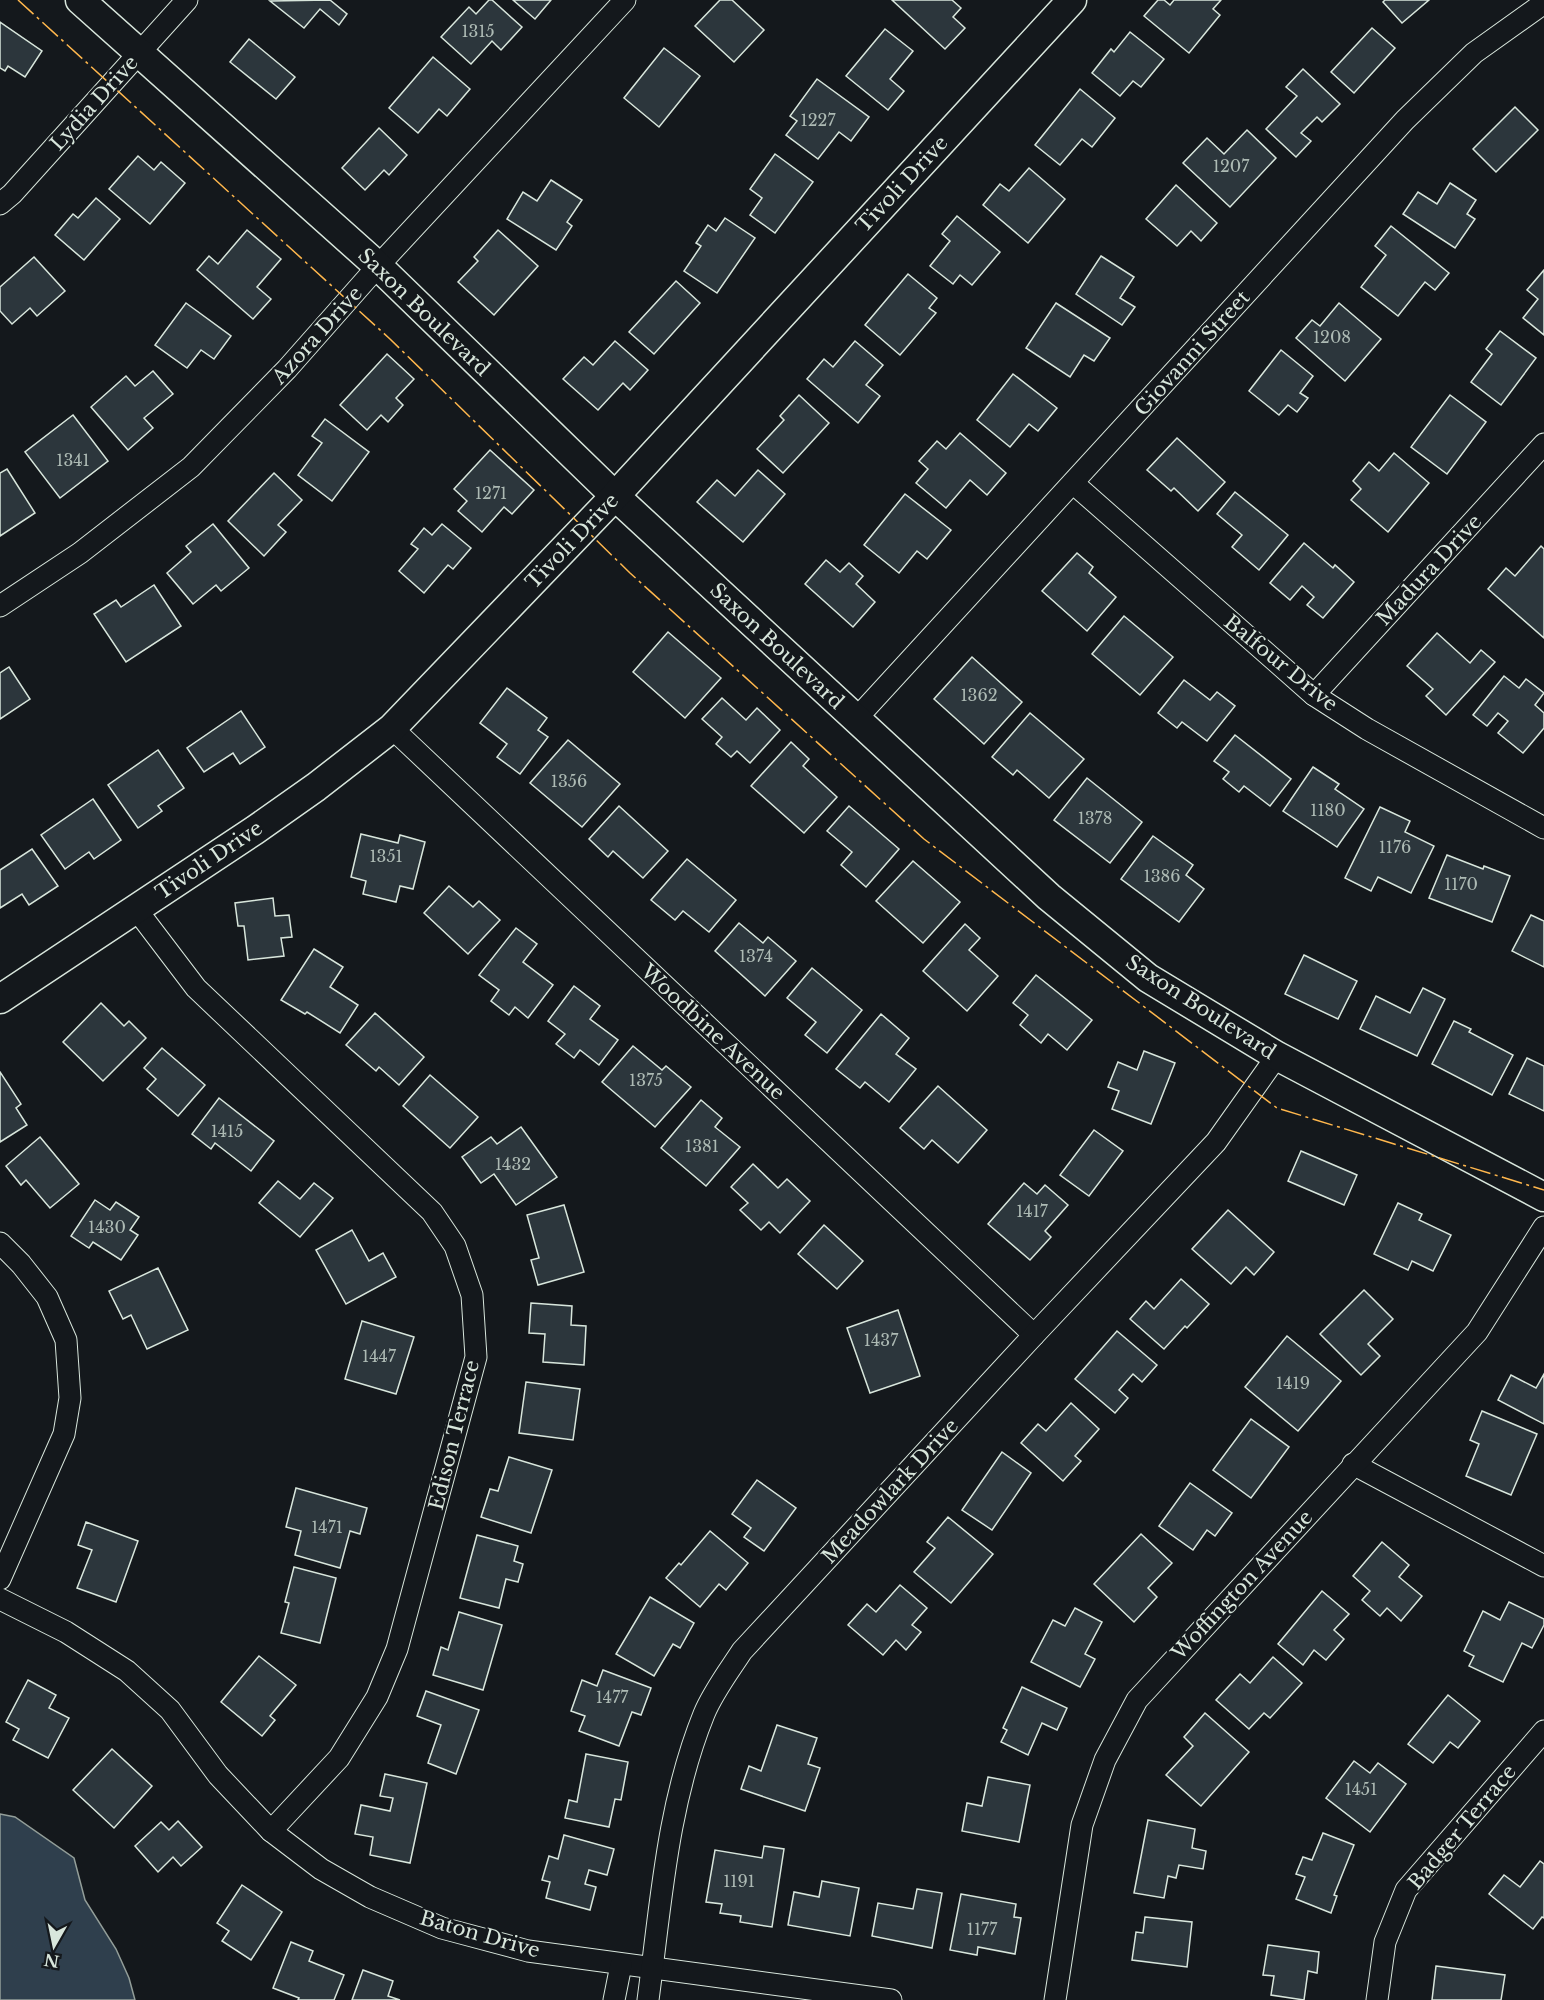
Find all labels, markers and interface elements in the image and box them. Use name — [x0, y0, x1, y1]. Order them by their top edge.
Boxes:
house number: 1315 — [461, 21, 495, 41]
street label: Lydia Drive — [45, 51, 143, 155]
house number: 1227 — [801, 110, 836, 130]
street label: Tivoli Drive — [851, 131, 953, 237]
house number: 1207 — [1213, 156, 1250, 176]
street label: Saxon Boulevard — [353, 243, 495, 381]
street label: Azora Drive — [266, 281, 367, 389]
street label: Giovanni Street — [1129, 285, 1255, 421]
house number: 1208 — [1313, 327, 1351, 347]
house number: 1341 — [56, 450, 90, 470]
house number: 1271 — [475, 483, 507, 503]
street label: Tivoli Drive — [521, 488, 623, 594]
street label: Madura Drive — [1371, 509, 1487, 631]
street label: Saxon Boulevard — [705, 578, 849, 714]
street label: Balfour Drive — [1219, 610, 1343, 716]
house number: 1362 — [960, 685, 998, 705]
house number: 1356 — [551, 771, 587, 791]
house number: 1180 — [1310, 800, 1346, 820]
house number: 1378 — [1078, 808, 1112, 828]
street label: Tivoli Drive — [151, 816, 267, 904]
house number: 1176 — [1379, 837, 1411, 857]
house number: 1351 — [369, 846, 403, 866]
house number: 1386 — [1144, 866, 1180, 886]
house number: 1170 — [1444, 874, 1478, 894]
house number: 1374 — [739, 946, 773, 966]
street label: Saxon Boulevard — [1122, 950, 1280, 1064]
street label: Woodbine Avenue — [635, 958, 790, 1105]
house number: 1375 — [629, 1070, 663, 1090]
house number: 1415 — [211, 1121, 243, 1141]
house number: 1381 — [685, 1136, 719, 1156]
house number: 1432 — [495, 1154, 531, 1174]
house number: 1417 — [1016, 1201, 1049, 1221]
house number: 1430 — [88, 1217, 126, 1237]
house number: 1437 — [864, 1330, 899, 1350]
house number: 1447 — [362, 1346, 397, 1366]
street label: Edison Terrace — [424, 1358, 484, 1512]
house number: 1419 — [1276, 1373, 1310, 1393]
street label: Meadowlark Drive — [817, 1414, 963, 1568]
street label: Woffington Avenue — [1166, 1505, 1318, 1666]
house number: 1471 — [311, 1517, 343, 1537]
house number: 1477 — [596, 1687, 629, 1707]
street label: Badger Terrace — [1403, 1760, 1521, 1894]
house number: 1451 — [1345, 1779, 1377, 1799]
house number: 1191 — [723, 1871, 755, 1891]
street label: Baton Drive — [417, 1905, 543, 1963]
north arrow — [24, 1916, 84, 1976]
house number: 1177 — [967, 1919, 998, 1939]
text: N — [43, 1950, 61, 1972]

